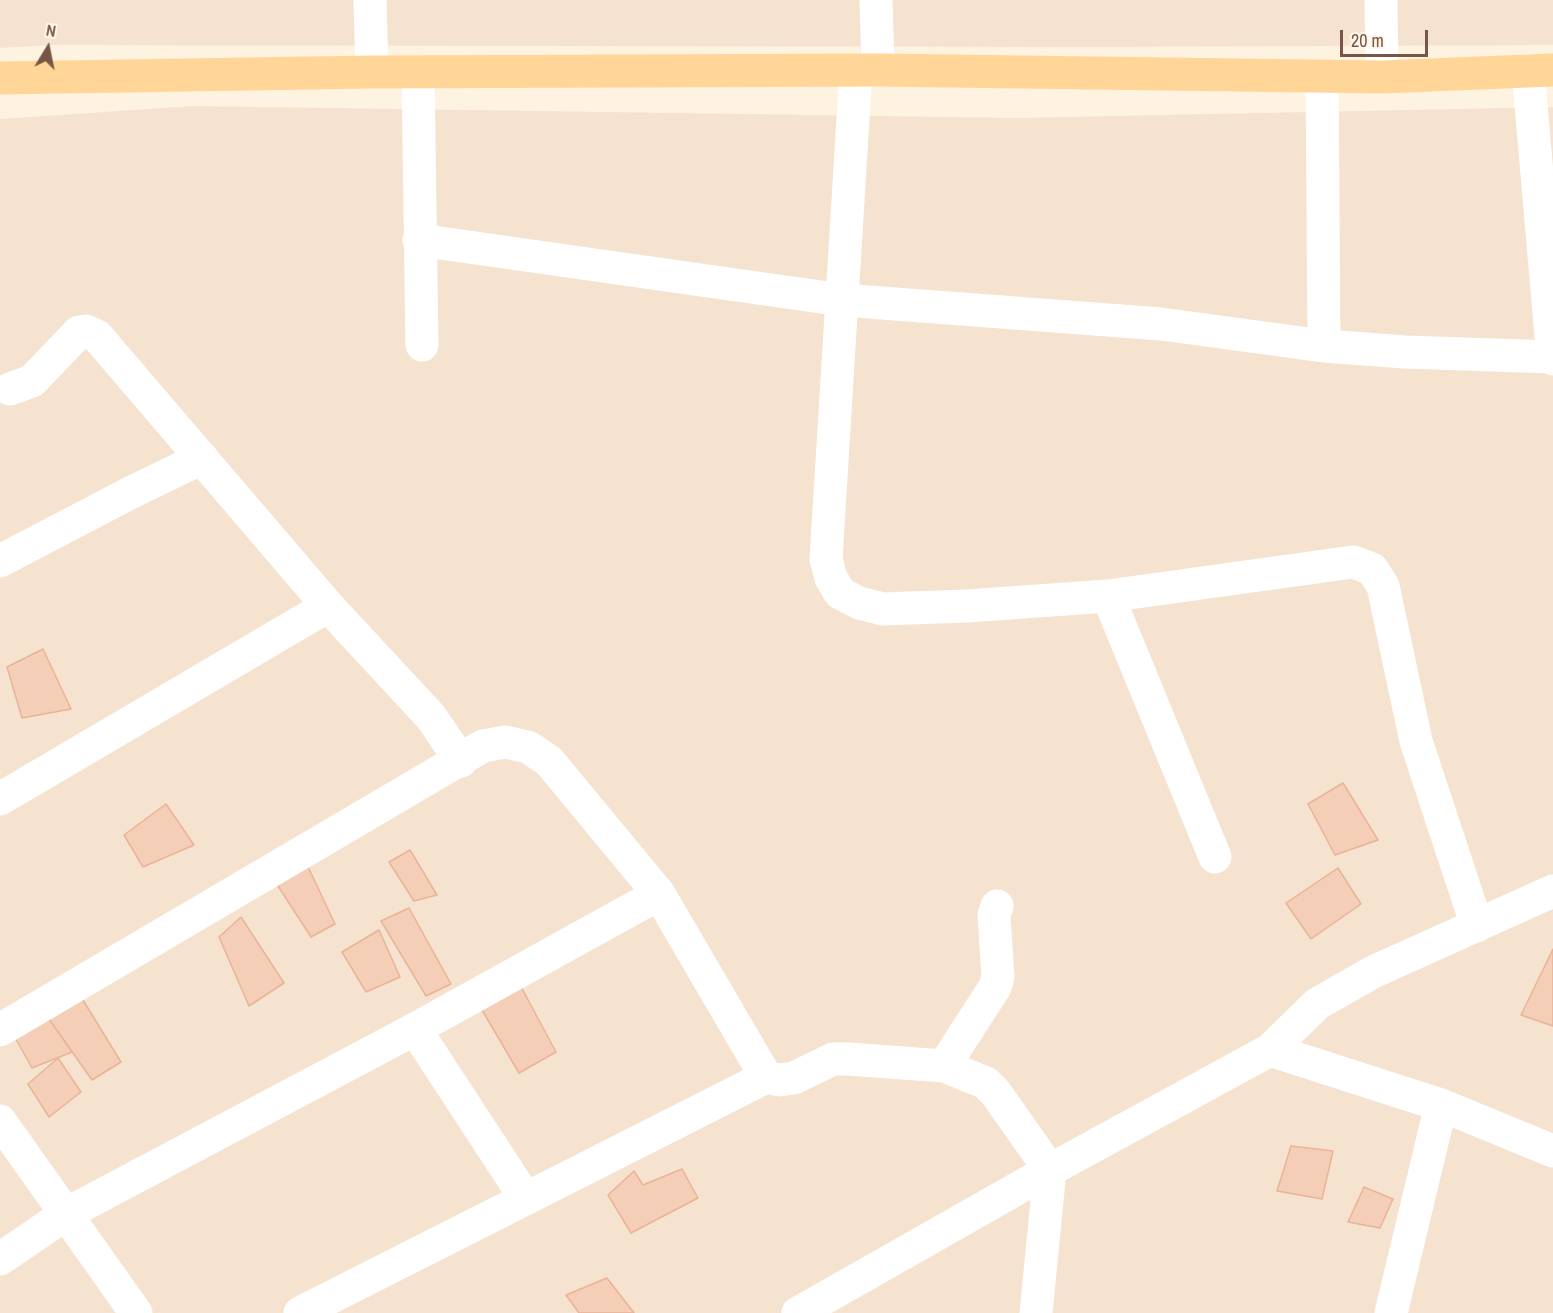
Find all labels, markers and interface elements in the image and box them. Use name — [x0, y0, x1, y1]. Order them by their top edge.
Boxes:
north arrow — [18, 18, 78, 78]
scale bar — [1343, 18, 1432, 56]
text: N — [45, 19, 58, 42]
text: 20 m — [1351, 28, 1384, 53]

